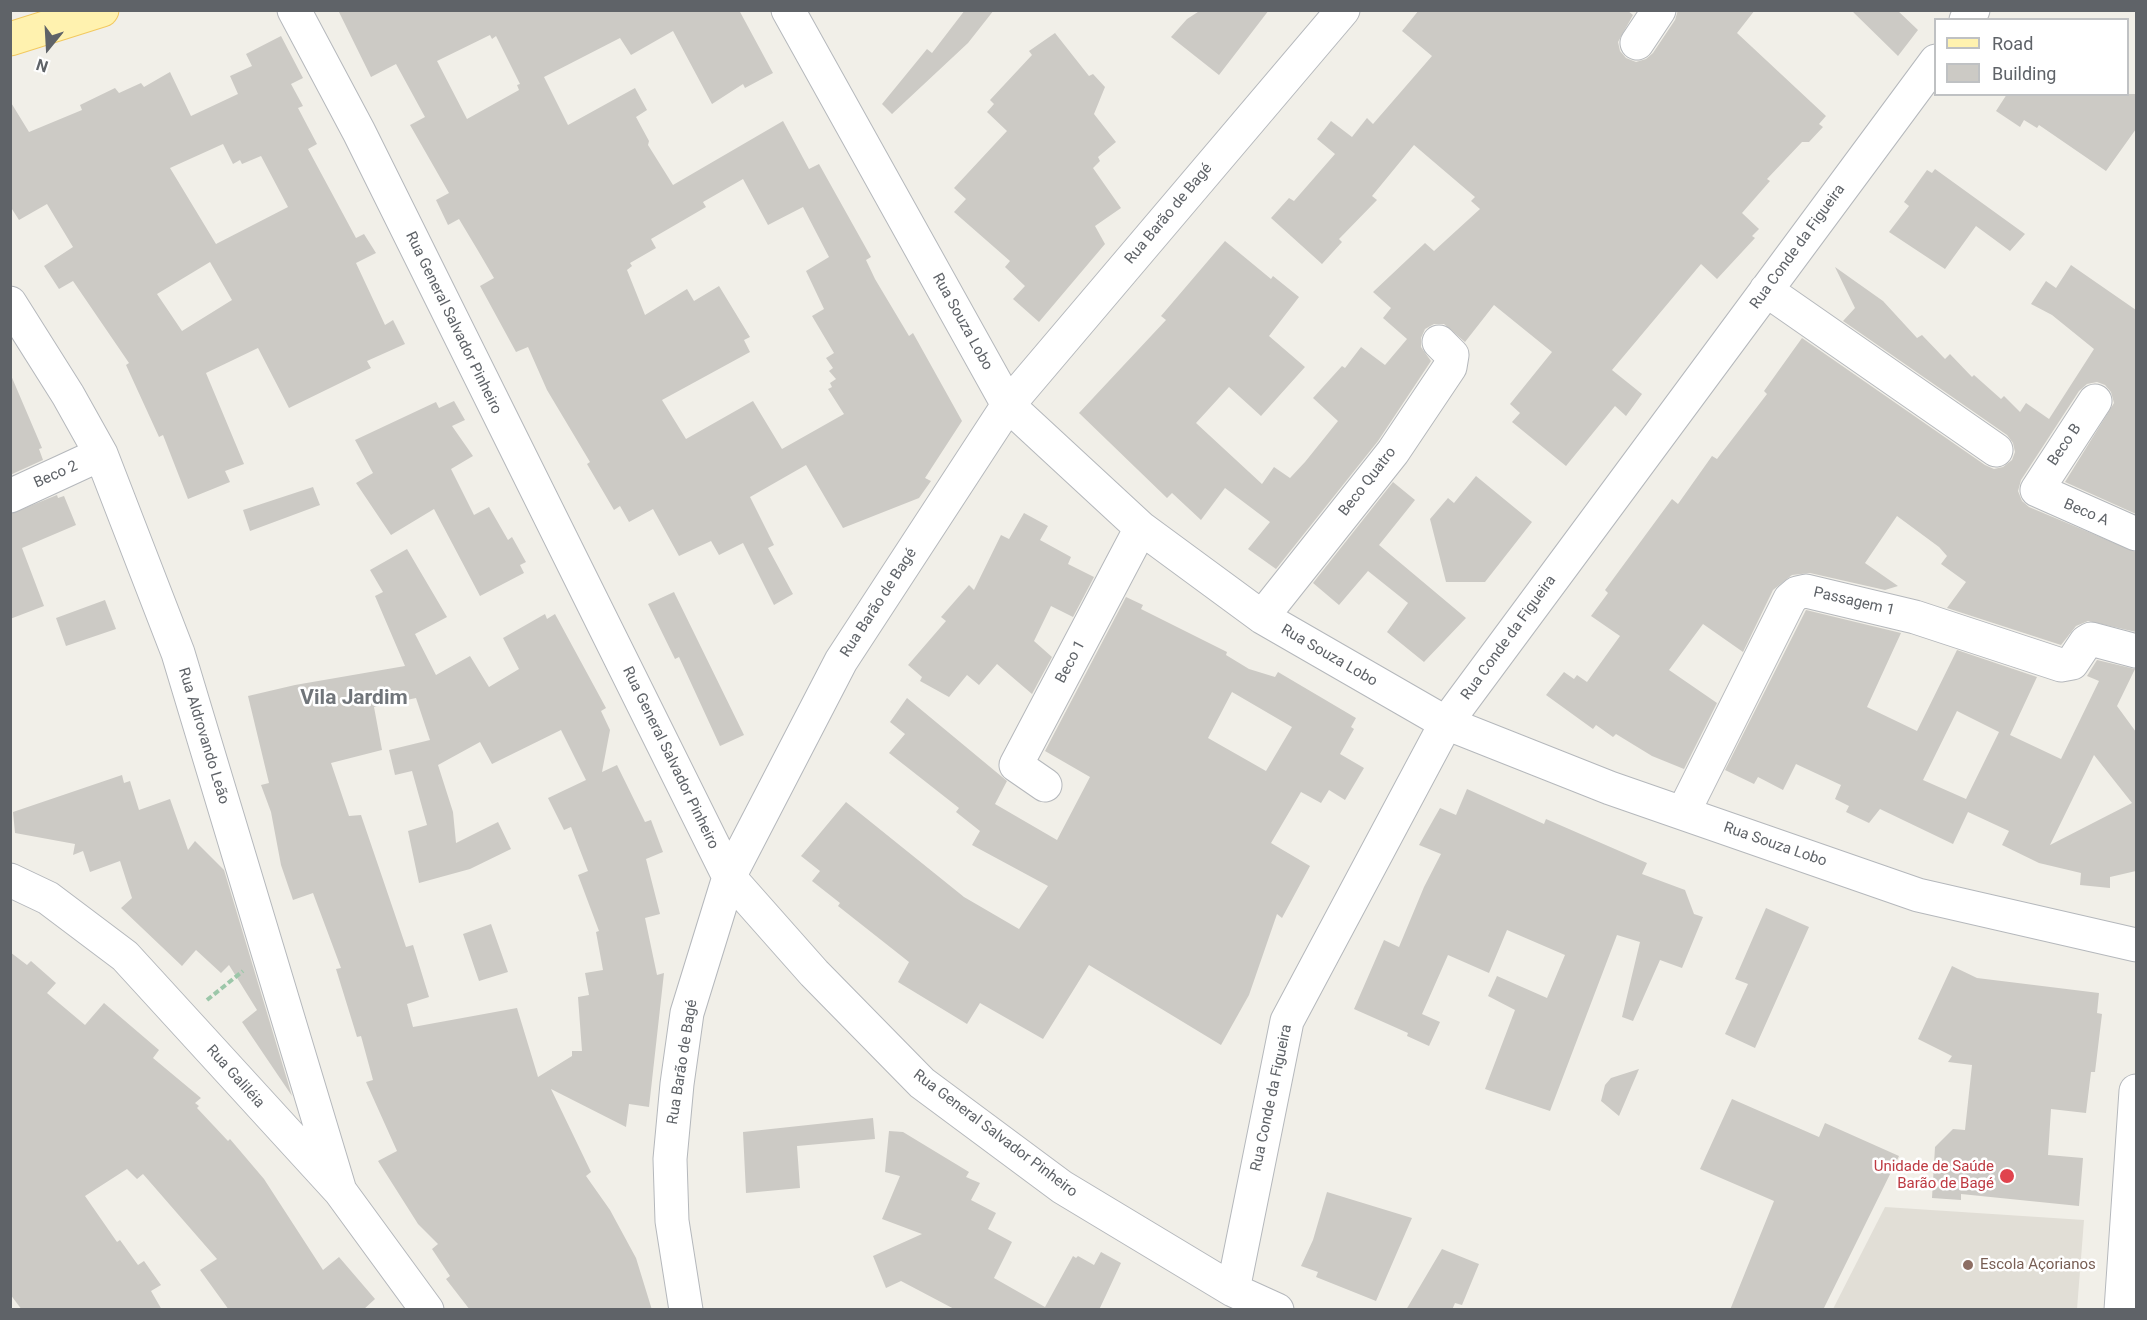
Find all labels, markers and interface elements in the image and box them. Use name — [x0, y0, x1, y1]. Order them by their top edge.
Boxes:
north arrow — [18, 18, 78, 78]
legend — [1934, 18, 2129, 96]
text: Road — [1992, 33, 2033, 54]
text: N — [34, 55, 51, 76]
text: Building — [1992, 63, 2056, 84]
street label: Rua Barão de Bagé — [1122, 160, 1216, 268]
street label: Rua Conde da Figueira — [1747, 181, 1849, 313]
street label: Rua General Salvador Pinheiro — [401, 229, 505, 417]
street label: Rua Souza Lobo — [928, 270, 996, 374]
street label: Beco B — [2044, 421, 2086, 469]
street label: Beco Quatro — [1335, 444, 1401, 520]
street label: Beco 2 — [31, 457, 81, 493]
street label: Beco A — [2061, 495, 2111, 531]
street label: Rua Barão de Bagé — [837, 545, 921, 661]
street label: Rua Conde da Figueira — [1458, 572, 1560, 704]
street label: Passagem 1 — [1812, 584, 1896, 620]
street label: Rua Souza Lobo — [1278, 621, 1380, 691]
street label: Beco 1 — [1052, 638, 1090, 686]
street label: Rua General Salvador Pinheiro — [618, 664, 722, 852]
street label: Rua Aldrovando Leão — [174, 666, 232, 806]
district label: Vila Jardim — [300, 686, 408, 712]
street label: Rua Souza Lobo — [1721, 819, 1829, 871]
street label: Rua Barão de Bagé — [664, 998, 702, 1126]
street label: Rua Conde da Figueira — [1248, 1023, 1296, 1173]
street label: Rua Galiléia — [202, 1042, 268, 1112]
street label: Rua General Salvador Pinheiro — [909, 1066, 1081, 1202]
place label: Unidade de Saúde Barão de Bagé — [1874, 1158, 1994, 1193]
marker: Unidade de Saúde Barão de Bagé — [1998, 1167, 2016, 1185]
place label: Escola Açorianos — [1980, 1256, 2096, 1274]
marker: Escola Açorianos — [1961, 1258, 1975, 1272]

